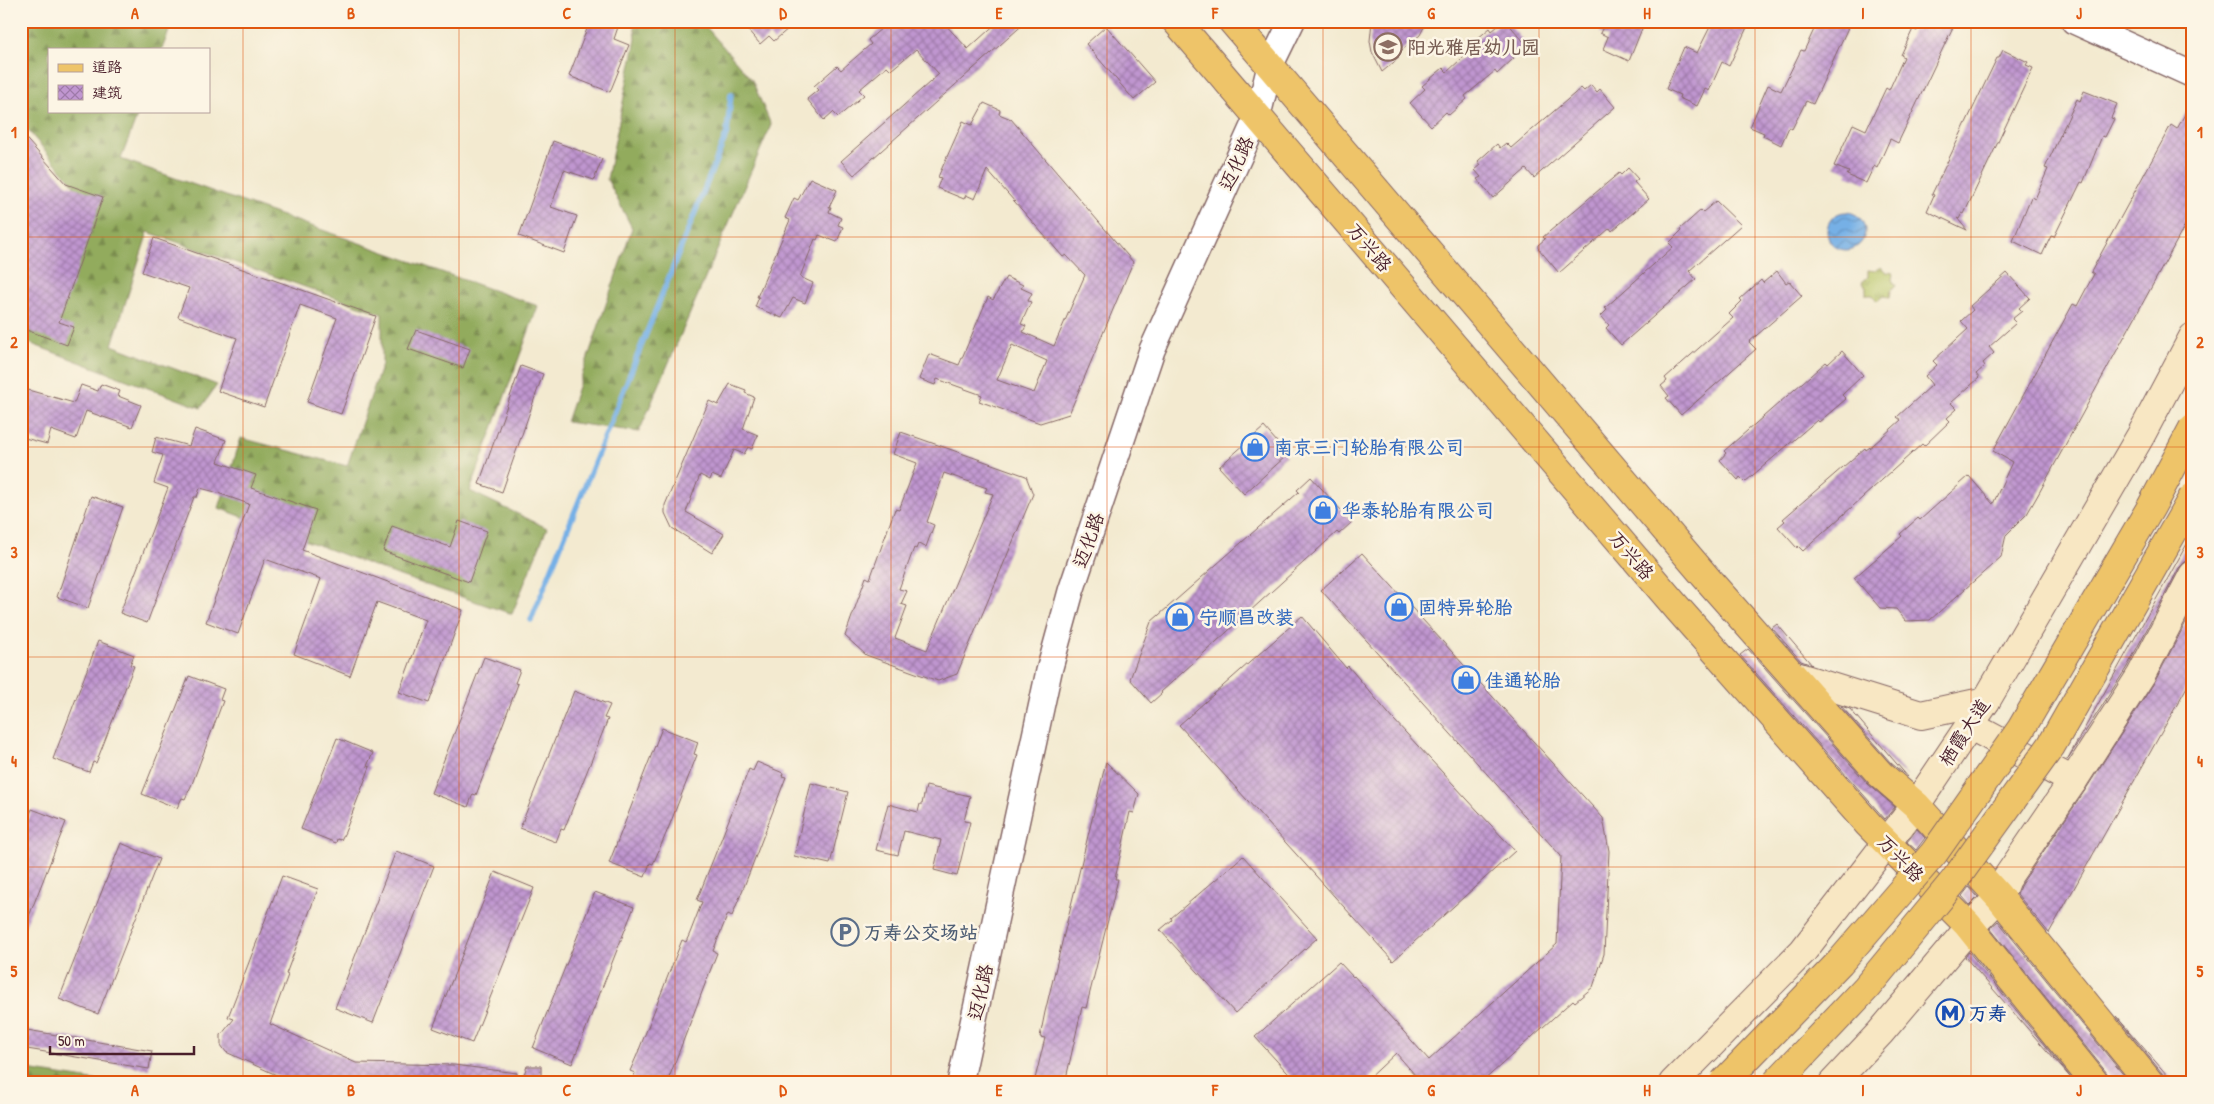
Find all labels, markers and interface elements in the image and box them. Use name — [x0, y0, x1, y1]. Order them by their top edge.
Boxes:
text: A — [131, 2, 139, 24]
text: B — [347, 2, 355, 24]
text: C — [563, 2, 572, 24]
text: D — [779, 2, 787, 24]
text: E — [995, 2, 1003, 24]
text: F — [1211, 2, 1219, 24]
text: G — [1427, 2, 1435, 24]
text: H — [1643, 2, 1651, 24]
text: I — [1861, 2, 1865, 24]
text: J — [2076, 2, 2082, 24]
school or university icon: 阳光雅居幼儿园 — [1373, 32, 1403, 62]
place label: 阳光雅居幼儿园 — [1407, 34, 1540, 60]
legend — [48, 48, 210, 112]
text: 道路 — [92, 56, 122, 77]
text: 建筑 — [92, 82, 122, 103]
text: 1 — [11, 121, 17, 143]
text: 1 — [2197, 121, 2203, 143]
street label: 迈化路 — [1213, 132, 1259, 194]
street label: 万兴路 — [1342, 217, 1398, 277]
text: 2 — [10, 331, 18, 353]
text: 2 — [2196, 331, 2204, 353]
shop icon: 南京三门轮胎有限公司 — [1240, 432, 1270, 462]
place label: 南京三门轮胎有限公司 — [1274, 434, 1464, 460]
shop icon: 华泰轮胎有限公司 — [1308, 495, 1338, 525]
place label: 华泰轮胎有限公司 — [1342, 497, 1494, 523]
street label: 迈化路 — [1066, 509, 1110, 571]
street label: 万兴路 — [1604, 525, 1660, 585]
text: 3 — [10, 541, 18, 563]
text: 3 — [2196, 541, 2204, 563]
shop icon: 固特异轮胎 — [1384, 592, 1414, 622]
place label: 固特异轮胎 — [1418, 594, 1513, 620]
shop icon: 宁顺昌改装 — [1165, 602, 1195, 632]
place label: 宁顺昌改装 — [1199, 604, 1294, 630]
shop icon: 佳通轮胎 — [1451, 665, 1481, 695]
place label: 佳通轮胎 — [1485, 667, 1561, 693]
street label: 栖霞大道 — [1932, 693, 1996, 771]
text: 4 — [11, 750, 17, 772]
text: 4 — [2197, 750, 2203, 772]
street label: 万兴路 — [1872, 828, 1930, 888]
parking icon: 万寿公交场站 — [830, 917, 860, 947]
place label: 万寿公交场站 — [864, 919, 978, 945]
text: 5 — [11, 960, 18, 982]
text: 5 — [2197, 960, 2204, 982]
street label: 迈化路 — [961, 961, 999, 1023]
metro station icon: 万寿 — [1935, 998, 1965, 1028]
place label: 万寿 — [1969, 1000, 2007, 1026]
scale bar — [50, 1024, 194, 1056]
text: 50 m — [58, 1030, 85, 1051]
text: A — [131, 1079, 139, 1101]
text: B — [347, 1079, 355, 1101]
text: C — [563, 1079, 572, 1101]
text: D — [779, 1079, 787, 1101]
text: E — [995, 1079, 1003, 1101]
text: F — [1211, 1079, 1219, 1101]
text: G — [1427, 1079, 1435, 1101]
text: H — [1643, 1079, 1651, 1101]
text: I — [1861, 1079, 1865, 1101]
text: J — [2076, 1079, 2082, 1101]

